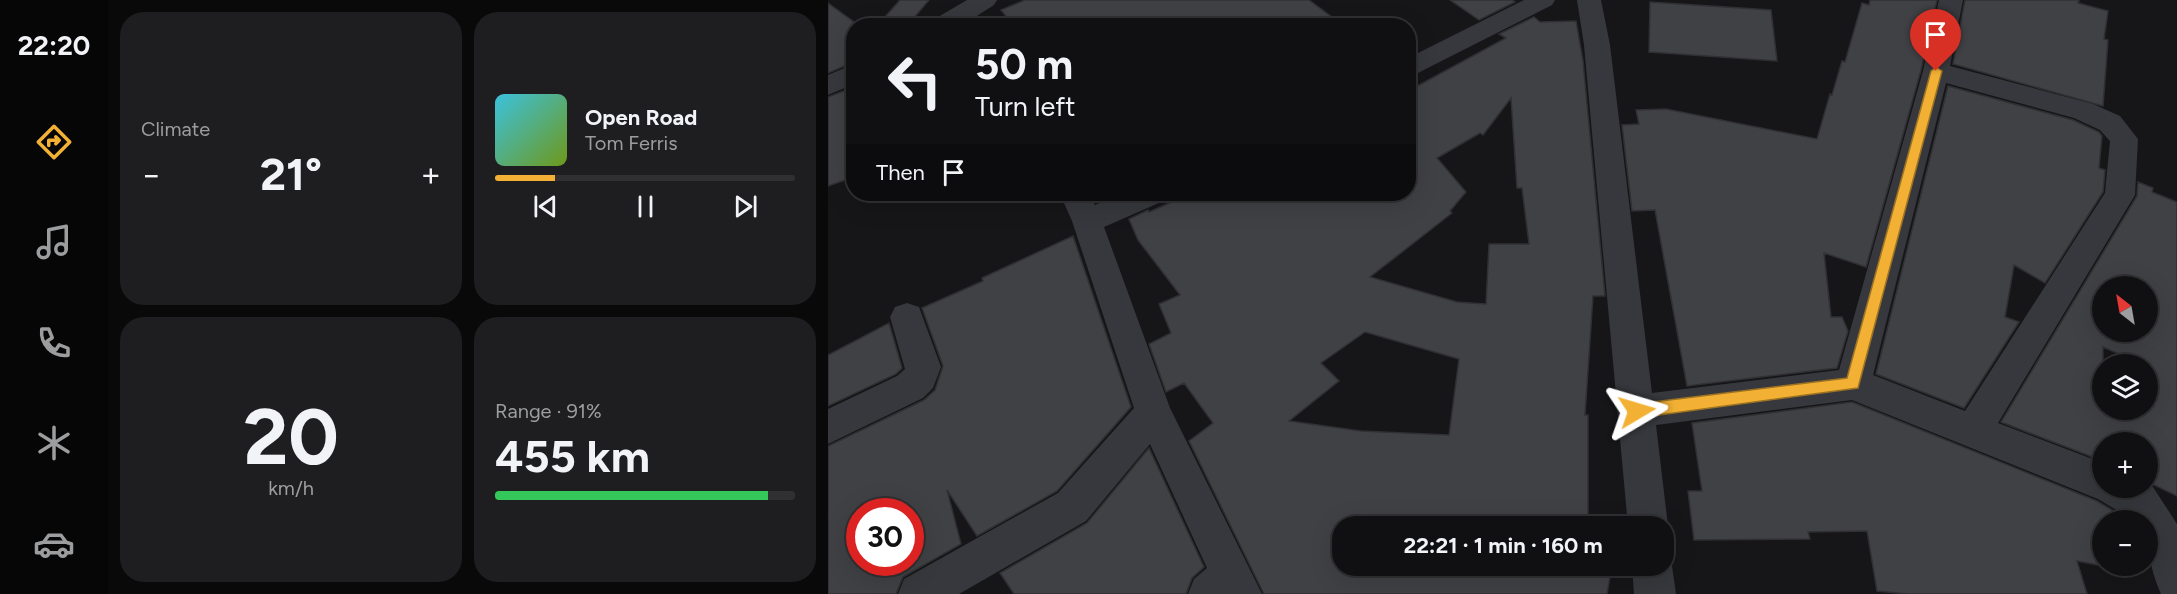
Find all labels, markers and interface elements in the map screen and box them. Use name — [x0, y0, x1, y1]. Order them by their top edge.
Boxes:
pin — [1910, 9, 1961, 71]
icon: arrive — [1919, 18, 1952, 51]
text: 22:20 — [18, 29, 90, 62]
text: 50 m — [975, 39, 1073, 90]
icon: left — [876, 42, 954, 120]
text: Turn left — [975, 90, 1075, 123]
text: Open Road — [585, 104, 697, 131]
text: Climate — [141, 117, 210, 141]
icon: directions — [33, 121, 75, 163]
text: Tom Ferris — [585, 131, 678, 155]
text: 21° — [260, 147, 322, 201]
text: − — [141, 155, 162, 194]
text: + — [420, 155, 441, 194]
icon: arrive — [937, 156, 970, 189]
text: Then — [876, 159, 925, 186]
icon: previous — [529, 190, 562, 223]
icon: pause — [629, 190, 662, 223]
icon: next — [729, 190, 762, 223]
icon: music — [33, 221, 75, 263]
north arrow — [2092, 276, 2158, 342]
map controls — [2092, 276, 2158, 576]
icon: phone — [33, 322, 75, 364]
button: layers — [2092, 354, 2158, 420]
position arrow — [1605, 379, 1669, 443]
text: 20 — [243, 390, 339, 484]
text: Range · 91% — [495, 399, 602, 423]
icon: climate — [33, 422, 75, 464]
text: 455 km — [495, 429, 650, 483]
button: + — [2092, 432, 2158, 498]
text: km/h — [268, 476, 314, 500]
speed limit sign: 30 — [846, 498, 924, 576]
button: − — [2092, 510, 2158, 576]
icon: car — [33, 523, 75, 565]
text: 22:21 · 1 min · 160 m — [1403, 532, 1603, 559]

